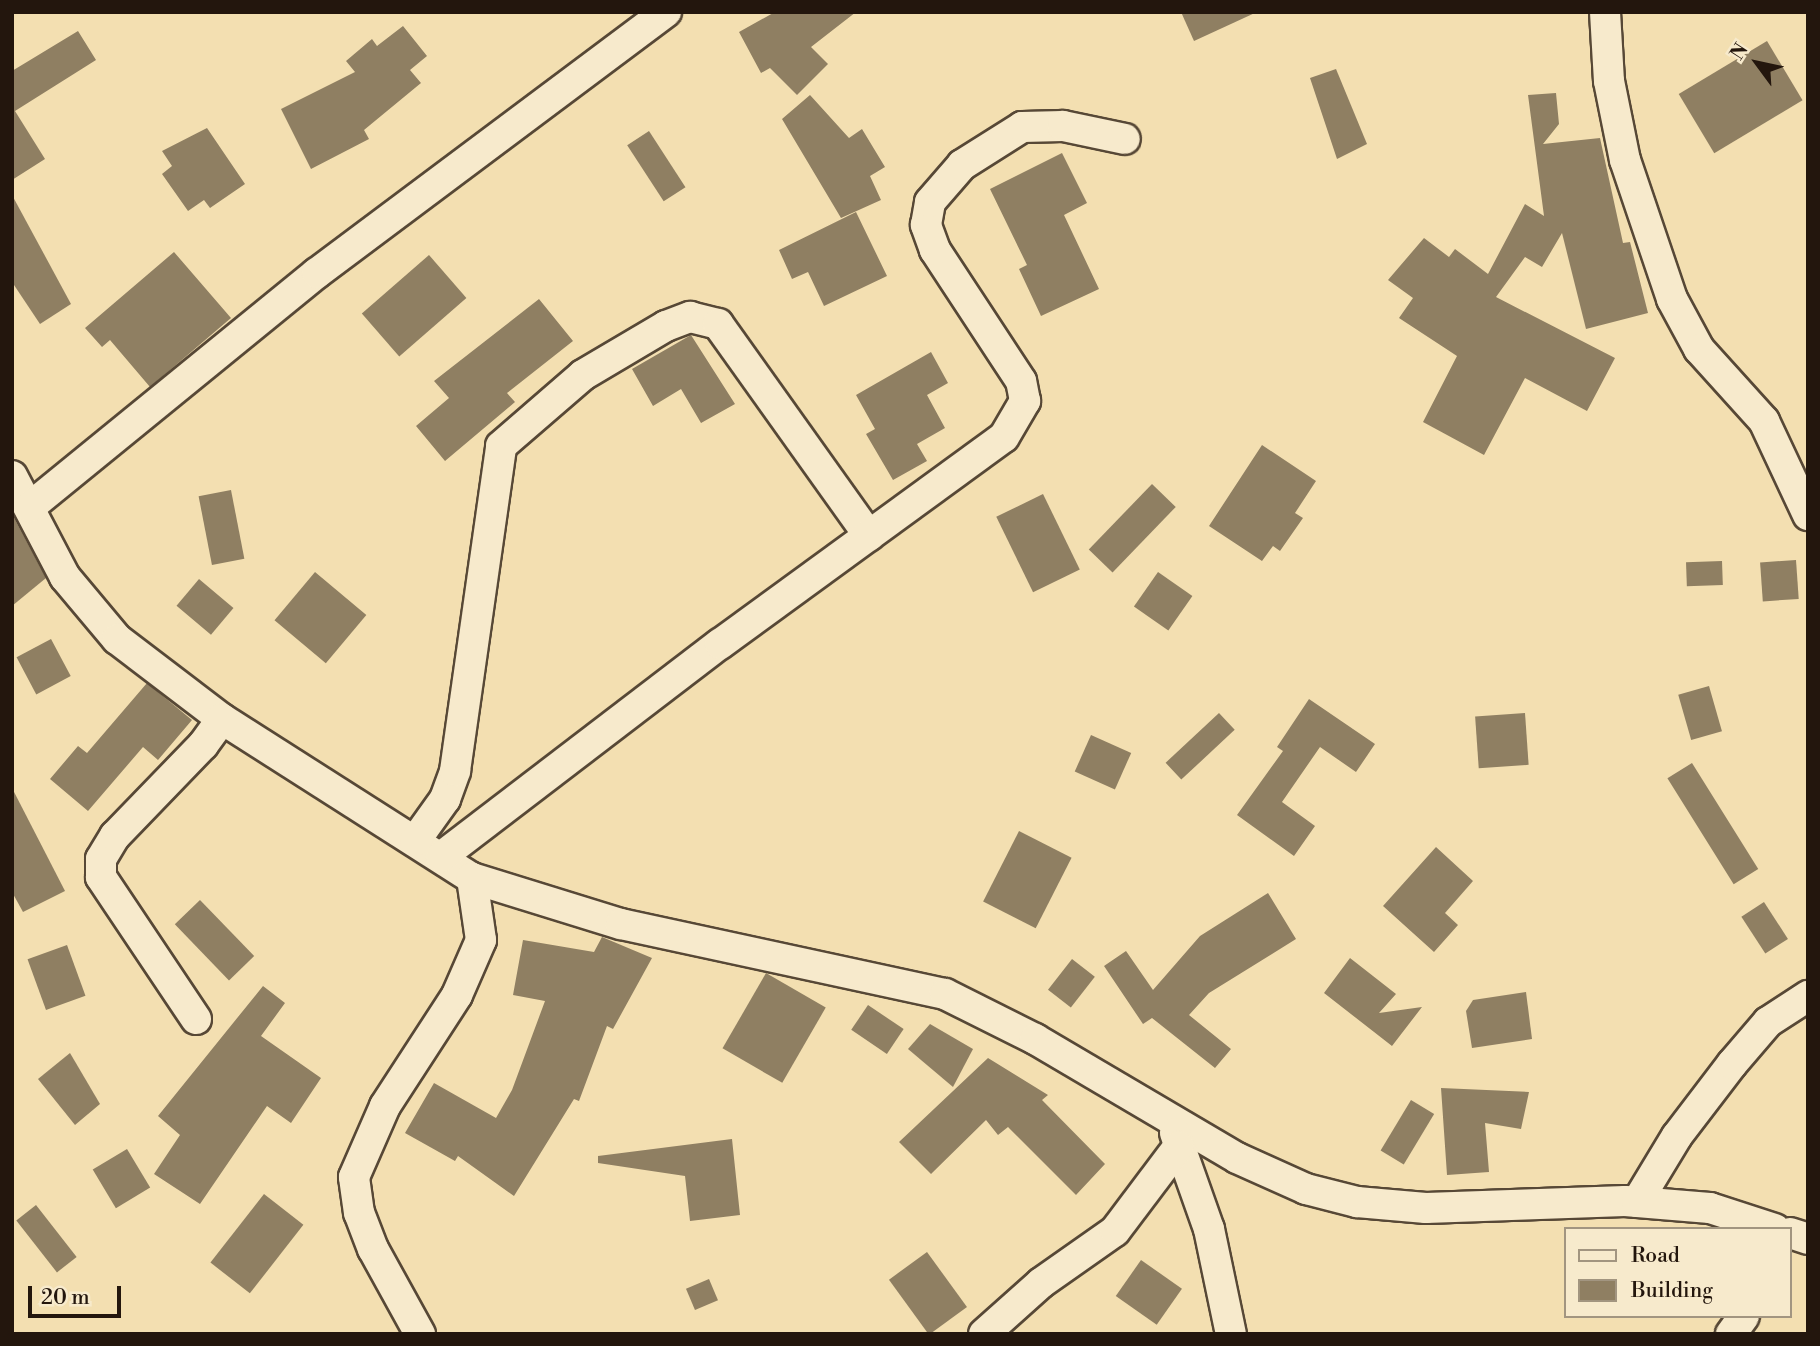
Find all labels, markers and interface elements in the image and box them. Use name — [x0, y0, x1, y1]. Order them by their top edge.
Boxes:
north arrow — [1722, 28, 1792, 98]
text: N — [1725, 39, 1754, 64]
legend — [1564, 1227, 1792, 1318]
text: Road — [1631, 1243, 1680, 1269]
scale bar — [32, 1272, 124, 1316]
text: Building — [1631, 1278, 1713, 1304]
text: 20 m — [41, 1285, 90, 1311]

